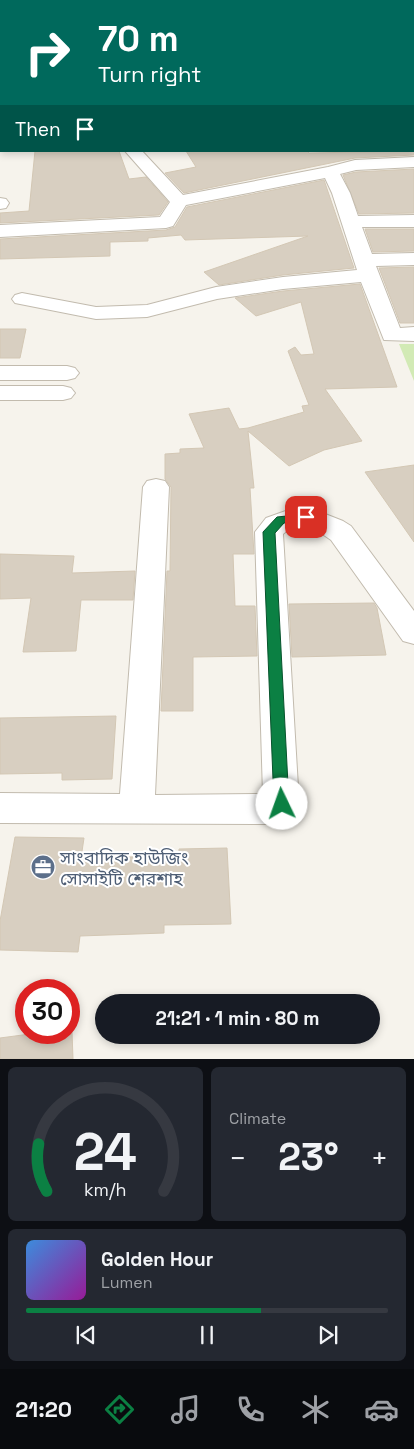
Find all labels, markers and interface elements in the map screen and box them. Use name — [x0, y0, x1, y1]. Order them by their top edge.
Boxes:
text: 70 m — [98, 17, 179, 61]
icon: right — [15, 20, 80, 85]
text: Turn right — [98, 60, 201, 88]
icon: arrive — [71, 115, 99, 143]
text: Then — [15, 117, 61, 142]
pin — [285, 496, 327, 538]
icon: arrive — [292, 503, 320, 531]
position arrow — [255, 777, 307, 829]
place label: সাংবাদিক হাউজিং সোসাইটি শেরশাহ — [59, 846, 189, 890]
office icon: সাংবাদিক হাউজিং সোসাইটি শেরশাহ — [30, 854, 56, 880]
speed limit sign: 30 — [15, 979, 80, 1044]
text: 21:21 · 1 min · 80 m — [155, 1006, 320, 1031]
text: Climate — [229, 1108, 286, 1129]
text: 24 — [74, 1119, 137, 1185]
text: 23° — [278, 1133, 339, 1181]
text: − — [229, 1140, 246, 1176]
text: + — [371, 1140, 388, 1176]
text: km/h — [84, 1178, 127, 1201]
text: Golden Hour — [101, 1247, 213, 1272]
text: Lumen — [101, 1272, 153, 1293]
icon: previous — [72, 1321, 100, 1349]
icon: pause — [193, 1321, 221, 1349]
icon: next — [314, 1321, 342, 1349]
icon: directions — [102, 1392, 137, 1427]
icon: music — [168, 1392, 203, 1427]
icon: phone — [233, 1392, 268, 1427]
icon: climate — [298, 1392, 333, 1427]
icon: car — [364, 1392, 399, 1427]
text: 21:20 — [15, 1395, 72, 1423]

